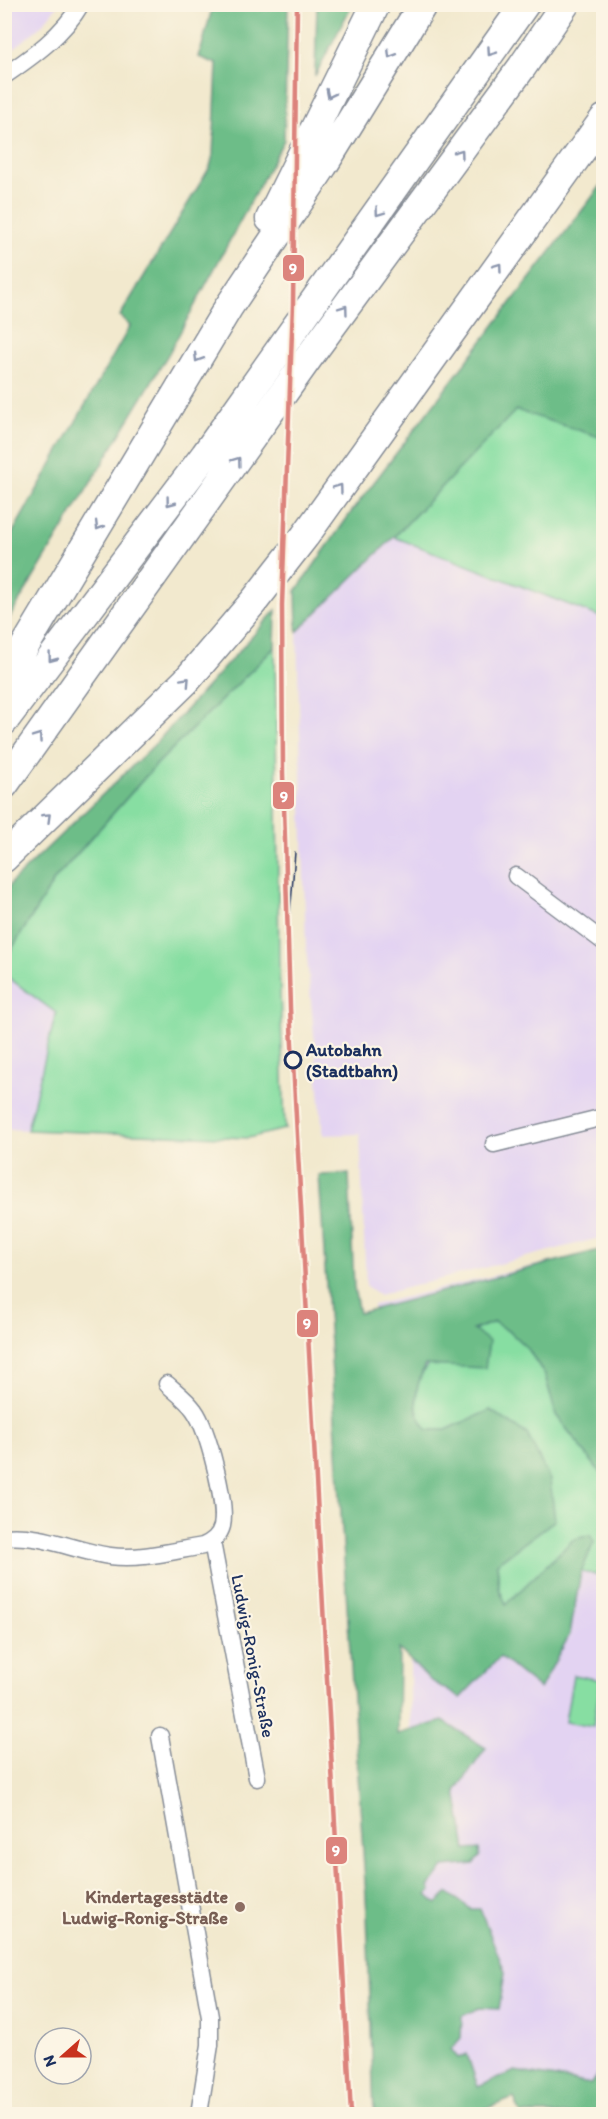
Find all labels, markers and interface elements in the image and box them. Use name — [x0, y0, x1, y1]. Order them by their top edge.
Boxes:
one-way arrow — [487, 46, 498, 57]
one-way arrow — [387, 48, 399, 58]
one-way arrow — [326, 88, 337, 99]
one-way arrow — [453, 148, 464, 159]
one-way arrow — [375, 205, 386, 216]
line badge: 9 — [282, 254, 305, 282]
text: 9 — [289, 259, 297, 278]
one-way arrow — [491, 262, 502, 273]
one-way arrow — [336, 305, 347, 316]
one-way arrow — [194, 352, 206, 362]
one-way arrow — [229, 456, 240, 467]
one-way arrow — [332, 484, 343, 495]
one-way arrow — [166, 495, 177, 506]
one-way arrow — [95, 520, 107, 530]
one-way arrow — [49, 651, 60, 662]
one-way arrow — [178, 677, 189, 688]
one-way arrow — [31, 733, 42, 744]
line badge: 9 — [272, 781, 295, 810]
text: 9 — [280, 787, 288, 806]
one-way arrow — [39, 814, 50, 825]
place label: Autobahn (Stadtbahn) — [305, 1039, 398, 1082]
marker: Autobahn (Stadtbahn) — [284, 1051, 302, 1069]
line badge: 9 — [296, 1309, 319, 1338]
text: 9 — [303, 1314, 311, 1333]
street label: Ludwig-Ronig-Straße — [226, 1572, 280, 1740]
line badge: 9 — [325, 1836, 348, 1865]
text: 9 — [332, 1841, 340, 1860]
place label: Kindertagesstädte Ludwig-Ronig-Straße — [62, 1886, 228, 1929]
marker: Kindertagesstädte Ludwig-Ronig-Straße — [233, 1900, 247, 1914]
north arrow — [33, 2026, 93, 2086]
text: N — [39, 2053, 60, 2070]

